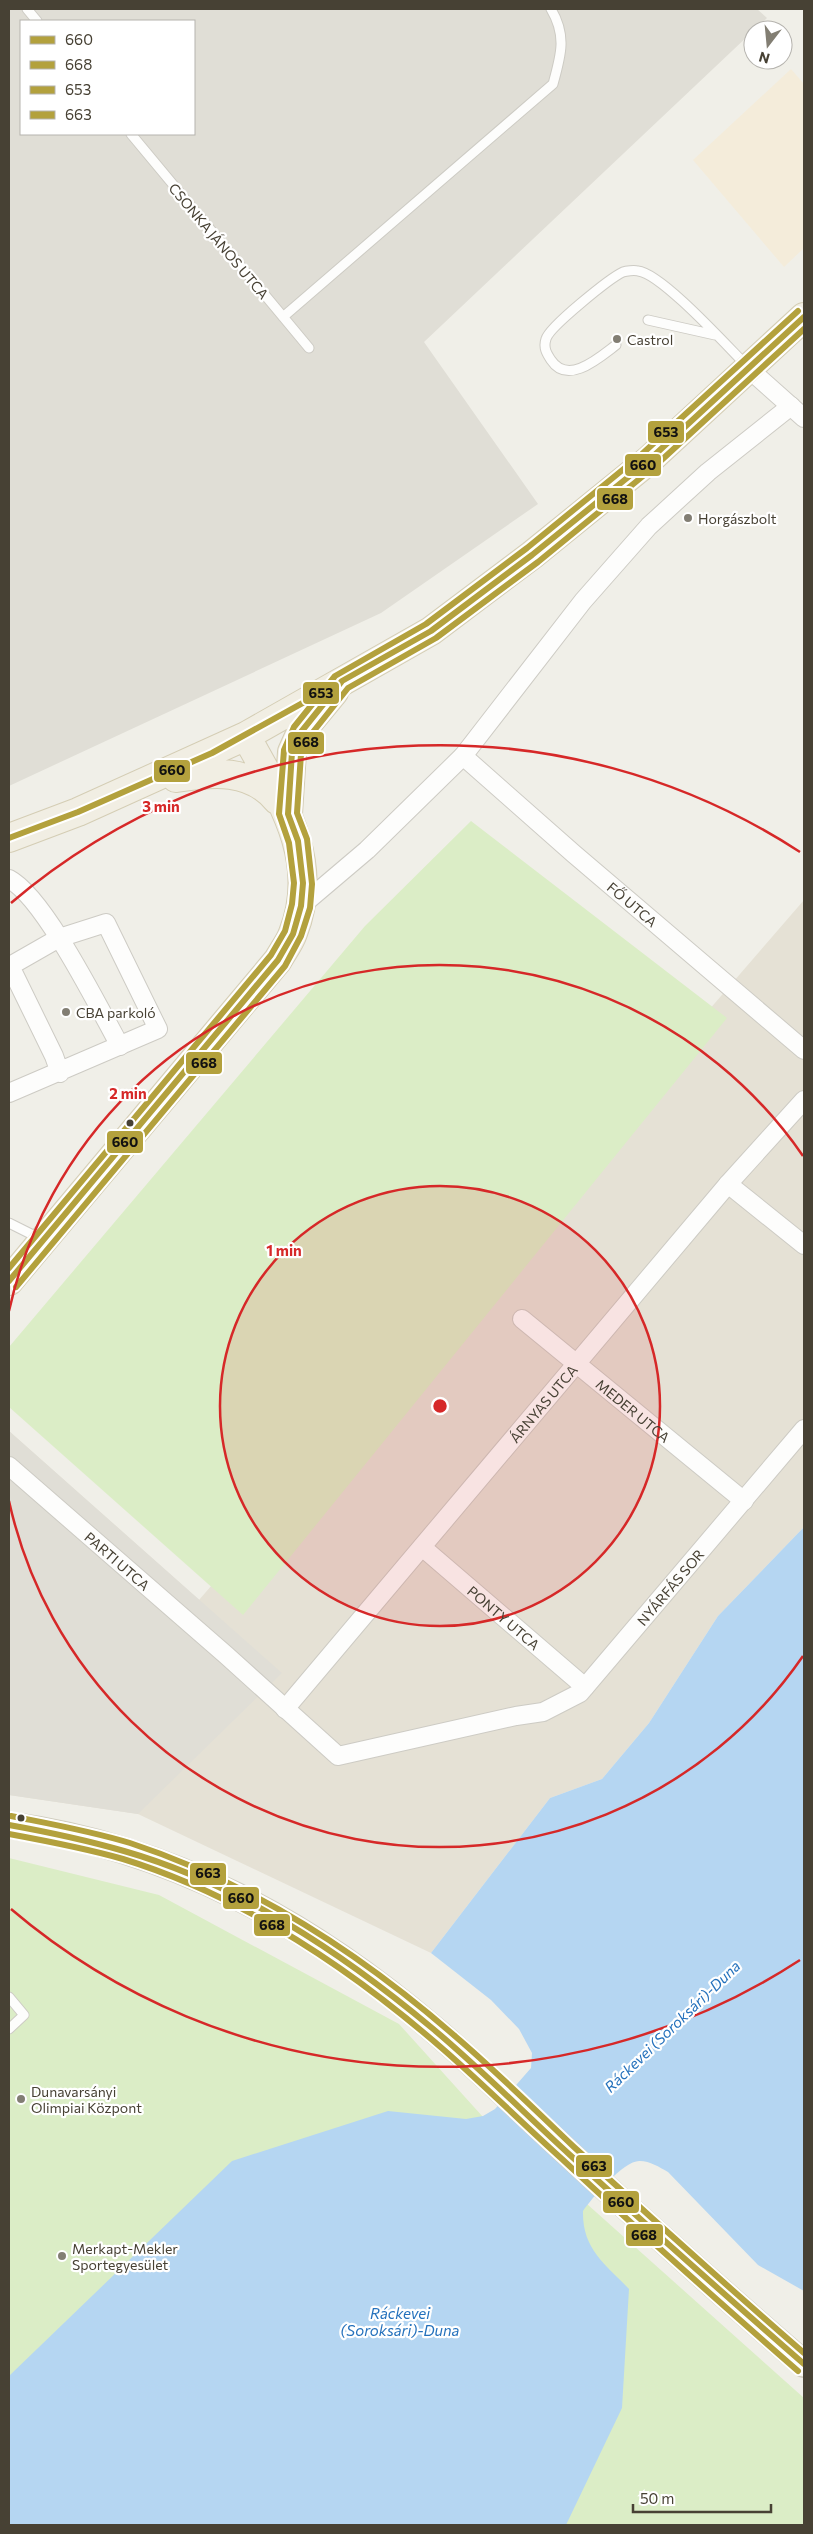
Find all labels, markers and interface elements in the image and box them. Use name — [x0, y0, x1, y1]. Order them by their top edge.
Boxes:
legend — [20, 20, 195, 135]
north arrow — [743, 20, 793, 70]
text: 660 — [65, 30, 93, 48]
text: N — [757, 48, 772, 68]
text: 668 — [65, 55, 92, 73]
text: 653 — [65, 80, 91, 98]
text: 663 — [65, 105, 92, 123]
street label: CSONKA JÁNOS UTCA — [166, 180, 273, 303]
place label: Castrol — [627, 331, 673, 348]
marker: Castrol — [611, 333, 623, 345]
line badge: 653 — [647, 420, 685, 444]
text: 653 — [654, 423, 678, 440]
line badge: 660 — [624, 453, 662, 477]
text: 660 — [630, 456, 656, 473]
line badge: 668 — [596, 487, 634, 511]
text: 668 — [602, 490, 628, 507]
place label: Horgászbolt — [698, 510, 777, 527]
marker: Horgászbolt — [682, 512, 694, 524]
line badge: 653 — [302, 681, 340, 705]
text: 653 — [309, 684, 333, 701]
line badge: 668 — [287, 731, 325, 755]
text: 668 — [293, 733, 319, 750]
line badge: 660 — [153, 759, 191, 783]
text: 660 — [159, 761, 185, 778]
text: 3 min — [142, 797, 180, 815]
street label: FŐ UTCA — [604, 878, 661, 930]
place label: CBA parkoló — [76, 1004, 156, 1021]
marker: CBA parkoló — [60, 1006, 72, 1018]
line badge: 668 — [185, 1051, 223, 1075]
text: 668 — [191, 1054, 217, 1071]
text: 2 min — [109, 1084, 147, 1102]
unlabelled marker — [125, 1118, 135, 1128]
line badge: 660 — [106, 1130, 144, 1154]
text: 660 — [112, 1133, 138, 1150]
text: 1 min — [266, 1241, 302, 1259]
street label: ÁRNYAS UTCA — [505, 1361, 581, 1446]
street label: MEDER UTCA — [593, 1375, 674, 1446]
centre of rings — [431, 1397, 449, 1415]
street label: PARTI UTCA — [82, 1528, 154, 1594]
street label: NYÁRFÁS SOR — [633, 1545, 707, 1629]
street label: PONTY UTCA — [464, 1582, 544, 1653]
unlabelled marker — [16, 1813, 26, 1823]
line badge: 663 — [189, 1862, 227, 1886]
text: 663 — [195, 1864, 221, 1881]
line badge: 660 — [222, 1886, 260, 1910]
text: 660 — [228, 1889, 254, 1906]
line badge: 668 — [253, 1913, 291, 1937]
text: 668 — [259, 1916, 285, 1933]
water label: Ráckevei (Soroksári)-Duna — [600, 1956, 744, 2096]
place label: Dunavarsányi Olimpiai Központ — [31, 2083, 142, 2116]
marker: Dunavarsányi Olimpiai Központ — [15, 2093, 27, 2105]
line badge: 663 — [575, 2154, 613, 2178]
text: 663 — [581, 2157, 607, 2174]
line badge: 660 — [602, 2190, 640, 2214]
text: 660 — [608, 2193, 634, 2210]
line badge: 668 — [625, 2223, 664, 2247]
text: 668 — [631, 2226, 657, 2243]
place label: Merkapt-Mekler Sportegyesület — [72, 2240, 178, 2273]
marker: Merkapt-Mekler Sportegyesület — [56, 2250, 68, 2262]
water label: Ráckevei (Soroksári)-Duna — [341, 2304, 460, 2339]
scale bar — [633, 2482, 770, 2514]
text: 50 m — [640, 2489, 674, 2507]

